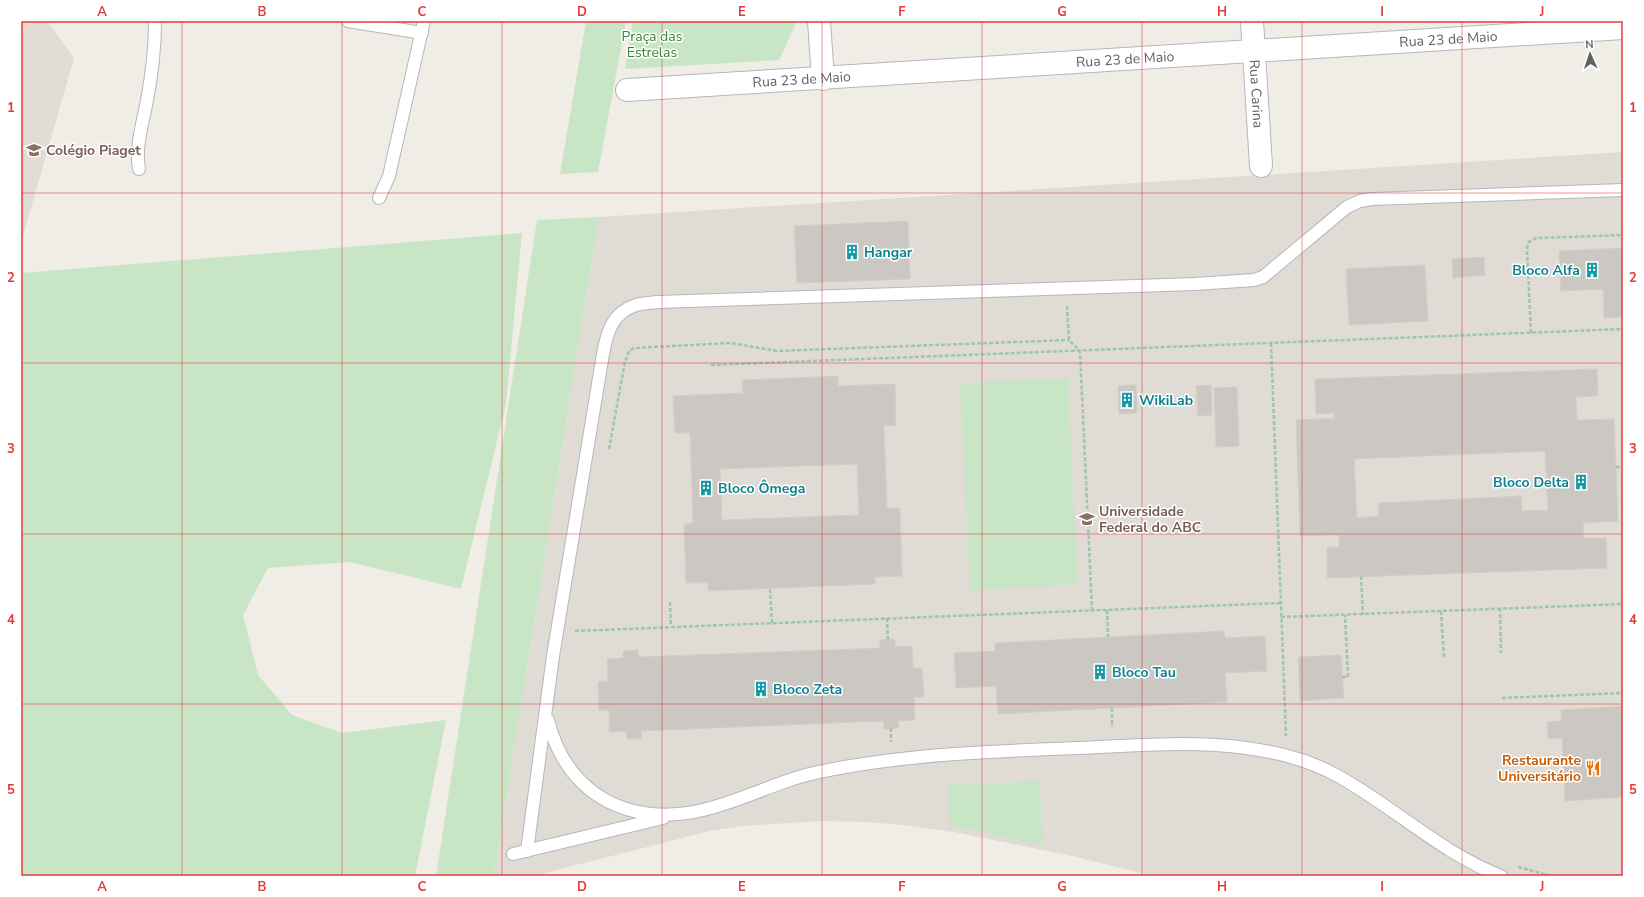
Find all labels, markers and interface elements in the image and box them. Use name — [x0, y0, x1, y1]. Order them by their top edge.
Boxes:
text: A — [97, 3, 107, 21]
text: B — [258, 3, 267, 21]
text: C — [418, 3, 427, 21]
text: D — [577, 3, 587, 21]
text: E — [738, 3, 746, 21]
text: F — [898, 3, 906, 21]
text: G — [1057, 3, 1067, 21]
text: H — [1217, 3, 1227, 21]
text: I — [1380, 3, 1384, 21]
text: J — [1539, 3, 1544, 21]
street label: Rua 23 de Maio — [1399, 26, 1498, 51]
park label: Praça das Estrelas — [622, 27, 683, 62]
north arrow — [1570, 34, 1610, 74]
text: N — [1585, 37, 1594, 52]
street label: Rua 23 de Maio — [1075, 46, 1175, 72]
street label: Rua Carina — [1245, 59, 1268, 129]
street label: Rua 23 de Maio — [752, 67, 852, 92]
text: 1 — [7, 99, 15, 117]
text: 1 — [1629, 99, 1637, 117]
school or university icon: Colégio Piaget — [25, 141, 43, 159]
place label: Colégio Piaget — [46, 141, 141, 160]
building icon: Hangar — [843, 243, 861, 261]
place label: Hangar — [864, 243, 913, 262]
place label: Bloco Alfa — [1512, 261, 1580, 280]
building icon: Bloco Alfa — [1583, 261, 1601, 279]
text: 2 — [7, 269, 15, 287]
text: 2 — [1629, 269, 1637, 287]
building icon: WikiLab — [1118, 391, 1136, 409]
place label: WikiLab — [1139, 391, 1193, 410]
text: 3 — [7, 440, 15, 458]
text: 3 — [1629, 440, 1637, 458]
place label: Bloco Delta — [1493, 473, 1569, 492]
building icon: Bloco Delta — [1572, 473, 1590, 491]
building icon: Bloco Ômega — [697, 479, 715, 497]
place label: Bloco Ômega — [718, 479, 805, 498]
place label: Universidade Federal do ABC — [1099, 502, 1202, 537]
school or university icon: Universidade Federal do ABC — [1078, 510, 1096, 528]
text: 4 — [7, 611, 15, 629]
text: 4 — [1629, 611, 1637, 629]
building icon: Bloco Tau — [1091, 663, 1109, 681]
place label: Bloco Tau — [1112, 663, 1176, 682]
building icon: Bloco Zeta — [752, 680, 770, 698]
place label: Bloco Zeta — [773, 680, 842, 699]
place label: Restaurante Universitário — [1498, 751, 1581, 786]
restaurant icon: Restaurante Universitário — [1584, 759, 1602, 777]
text: 5 — [7, 781, 15, 799]
text: 5 — [1629, 781, 1637, 799]
text: A — [97, 878, 107, 896]
text: B — [258, 878, 267, 896]
text: C — [418, 878, 427, 896]
text: D — [577, 878, 587, 896]
text: E — [738, 878, 746, 896]
text: F — [898, 878, 906, 896]
text: G — [1057, 878, 1067, 896]
text: H — [1217, 878, 1227, 896]
text: I — [1380, 878, 1384, 896]
text: J — [1539, 878, 1544, 896]

